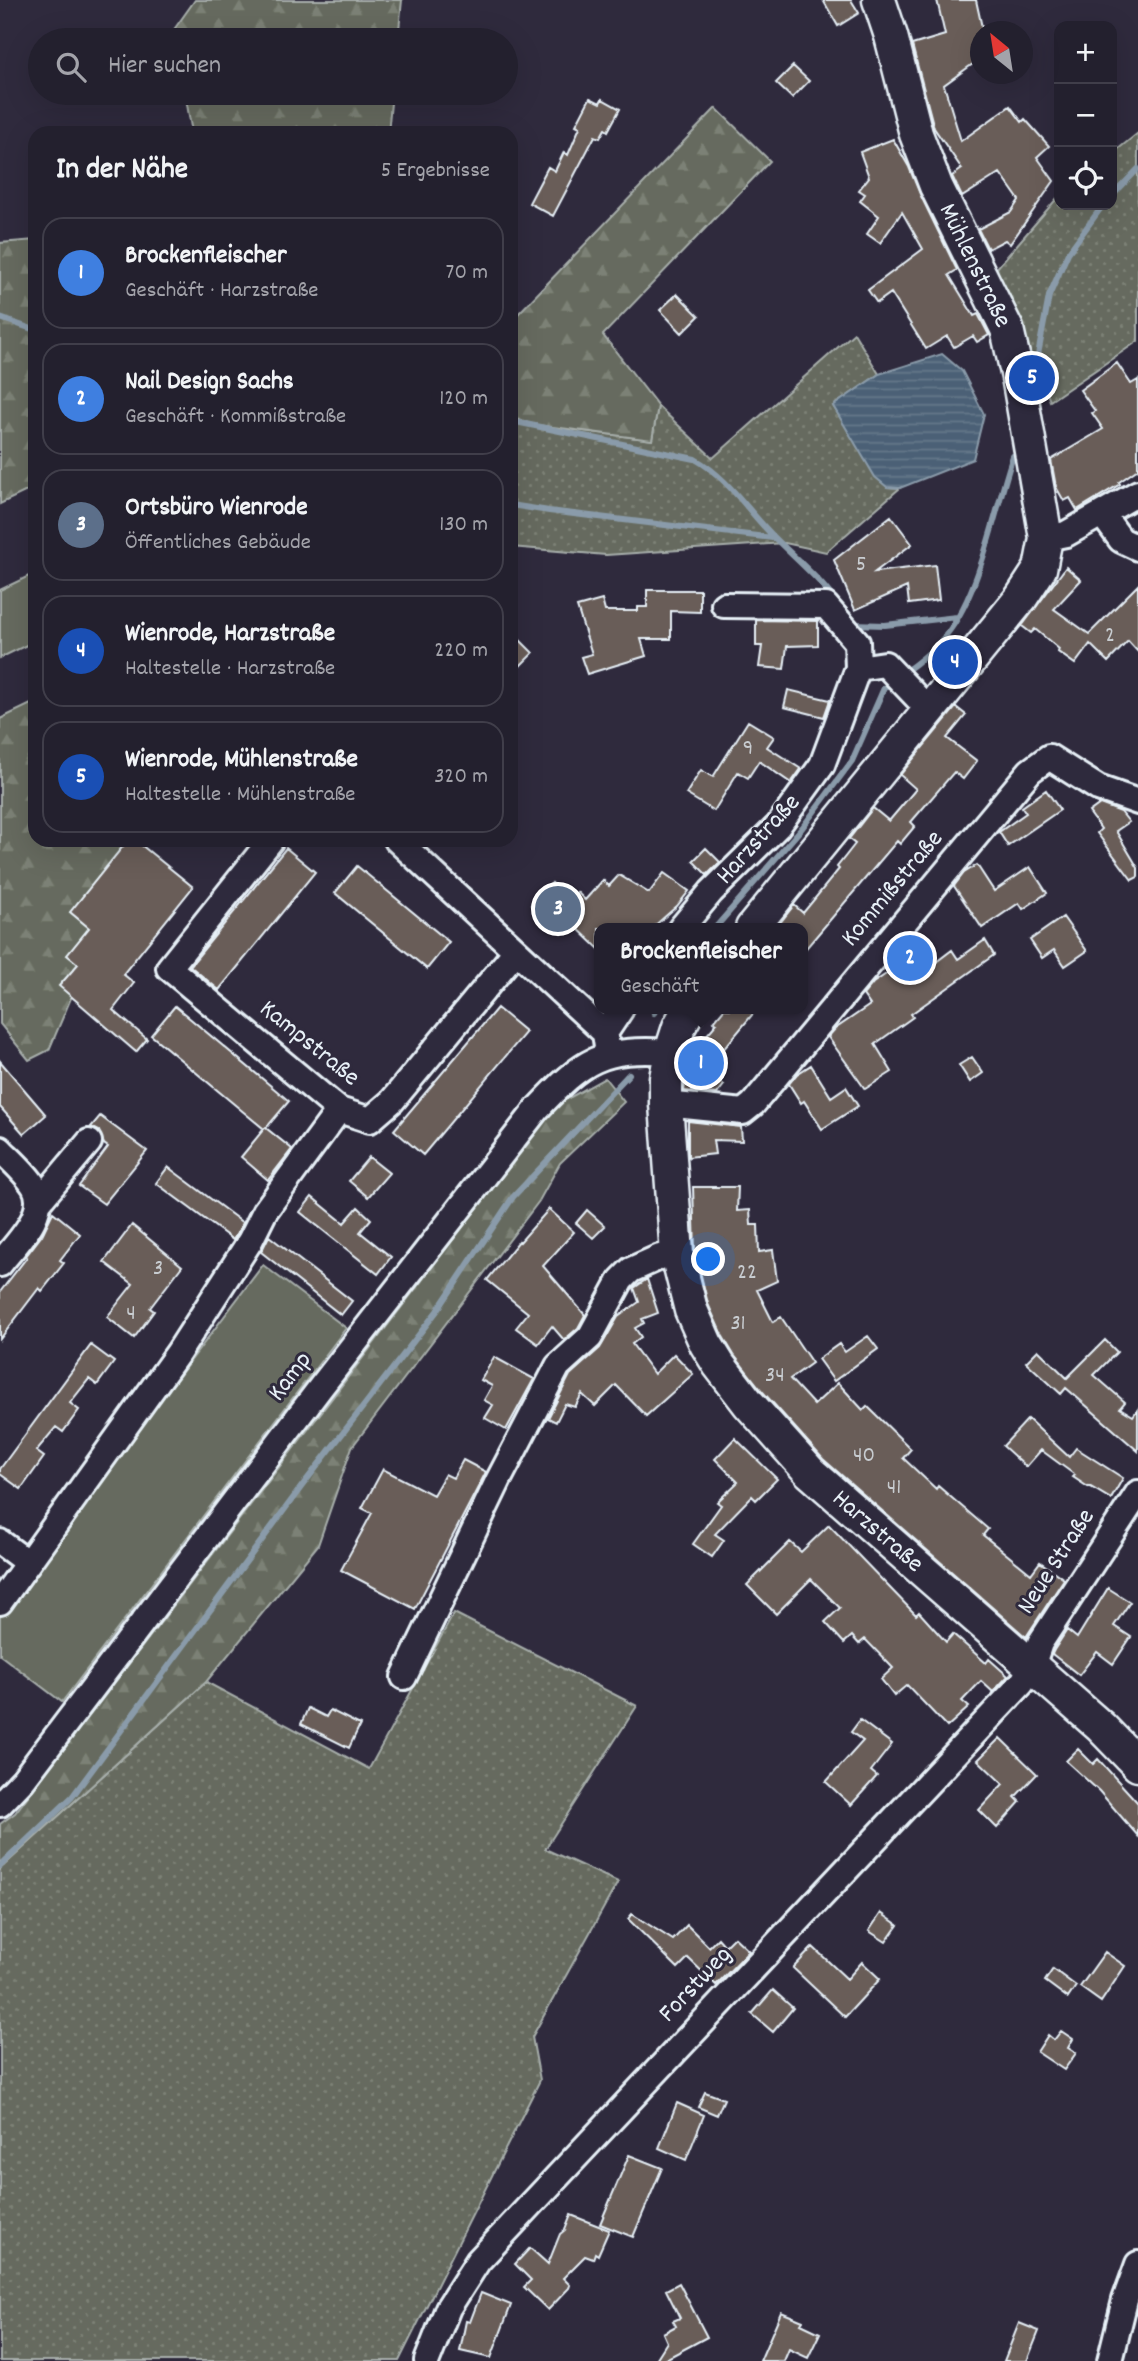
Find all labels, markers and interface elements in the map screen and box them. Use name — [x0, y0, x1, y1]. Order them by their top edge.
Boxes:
north arrow — [970, 21, 1033, 84]
map controls — [1054, 21, 1117, 210]
button: + — [1054, 21, 1117, 84]
search box — [28, 28, 518, 105]
icon: search — [52, 48, 90, 86]
text: Hier suchen — [108, 48, 221, 85]
button: − — [1054, 84, 1117, 147]
button: locate — [1054, 147, 1117, 210]
text: In der Nähe — [56, 150, 188, 193]
text: 5 Ergebnisse — [381, 155, 490, 188]
street label: Mühlenstraße — [928, 198, 1020, 334]
text: Brockenfleischer — [125, 238, 287, 275]
text: 1 — [78, 257, 84, 290]
text: 70 m — [446, 257, 488, 290]
text: Geschäft · Harzstraße — [125, 275, 318, 308]
pin: 5 — [1009, 352, 1055, 404]
text: Nail Design Sachs — [125, 364, 294, 401]
text: 2 — [76, 383, 86, 416]
text: 120 m — [439, 383, 488, 416]
text: Geschäft · Kommißstraße — [125, 401, 346, 434]
text: Ortsbüro Wienrode — [125, 490, 308, 527]
text: 3 — [76, 509, 86, 542]
text: 130 m — [439, 509, 488, 542]
text: Öffentliches Gebäude — [125, 527, 311, 560]
house number: 5 — [856, 549, 866, 582]
text: Wienrode, Harzstraße — [125, 616, 335, 653]
house number: 2 — [1105, 620, 1115, 653]
text: 4 — [76, 635, 86, 668]
text: 220 m — [434, 635, 488, 668]
pin: 4 — [932, 636, 978, 688]
text: Haltestelle · Harzstraße — [125, 653, 335, 686]
house number: 9 — [743, 733, 753, 766]
text: Wienrode, Mühlenstraße — [125, 742, 358, 779]
text: 5 — [76, 761, 86, 794]
text: 320 m — [434, 761, 488, 794]
text: Haltestelle · Mühlenstraße — [125, 779, 355, 812]
street label: Harzstraße — [708, 786, 810, 894]
street label: Kommißstraße — [833, 822, 953, 956]
pin: 3 — [535, 883, 581, 935]
popup — [594, 923, 808, 1014]
pin: 2 — [887, 932, 933, 984]
text: Brockenfleischer — [620, 934, 782, 971]
text: Geschäft — [620, 971, 699, 1004]
street label: Kampstraße — [251, 992, 367, 1096]
pin: 1 — [678, 1037, 724, 1089]
your location — [691, 1242, 725, 1276]
house number: 3 — [153, 1253, 163, 1286]
house number: 22 — [737, 1257, 757, 1290]
house number: 4 — [126, 1298, 136, 1331]
house number: 31 — [730, 1308, 746, 1341]
street label: Kamp — [260, 1344, 322, 1410]
house number: 34 — [765, 1360, 785, 1393]
house number: 40 — [853, 1440, 875, 1473]
house number: 41 — [887, 1472, 901, 1505]
street label: Harzstraße — [823, 1482, 931, 1582]
street label: Neue Straße — [1009, 1502, 1105, 1622]
street label: Forstweg — [651, 1938, 741, 2032]

